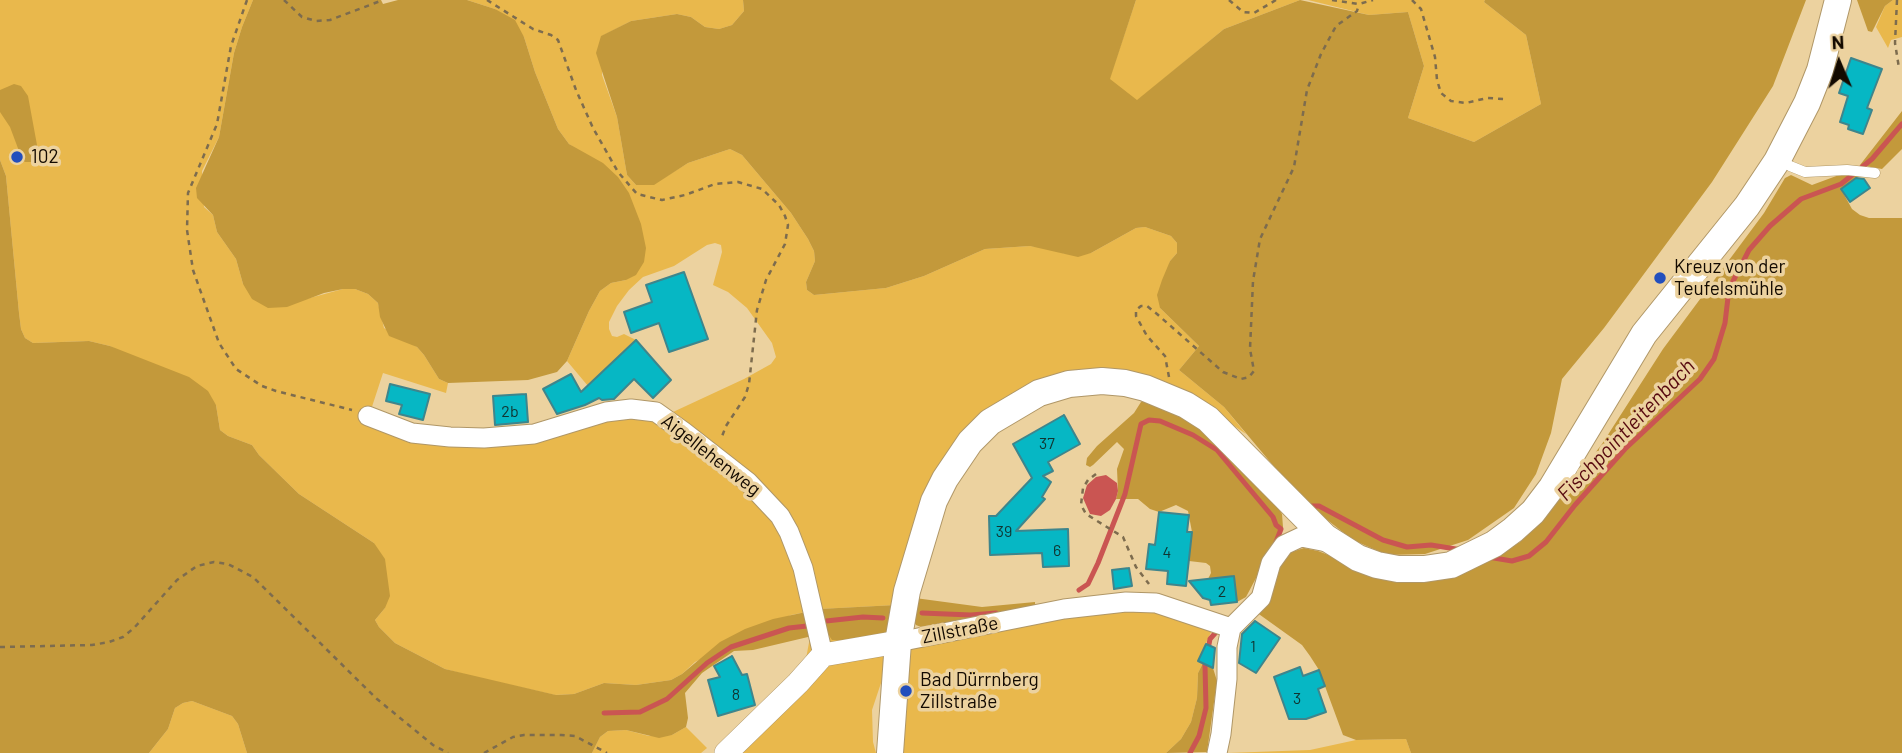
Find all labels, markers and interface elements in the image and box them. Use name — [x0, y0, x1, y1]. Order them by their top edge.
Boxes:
north arrow — [1804, 28, 1874, 98]
text: N — [1831, 30, 1845, 53]
place label: 102 — [31, 146, 59, 168]
marker: 102 — [9, 149, 25, 165]
place label: Kreuz von der Teufelsmühle — [1674, 256, 1786, 300]
marker: Kreuz von der Teufelsmühle — [1652, 270, 1668, 286]
water label: Fischpointleitenbach — [1552, 354, 1700, 506]
house number: 2b — [501, 402, 519, 422]
street label: Aigellehenweg — [657, 409, 765, 501]
house number: 37 — [1039, 434, 1055, 454]
house number: 39 — [996, 522, 1012, 542]
house number: 6 — [1053, 541, 1061, 561]
house number: 4 — [1163, 543, 1171, 563]
house number: 2 — [1218, 582, 1226, 602]
street label: Zillstraße — [920, 611, 1000, 649]
house number: 1 — [1250, 637, 1256, 657]
place label: Bad Dürrnberg Zillstraße — [920, 669, 1039, 713]
marker: Bad Dürrnberg Zillstraße — [898, 683, 914, 699]
house number: 8 — [732, 685, 740, 705]
house number: 3 — [1293, 689, 1301, 709]

